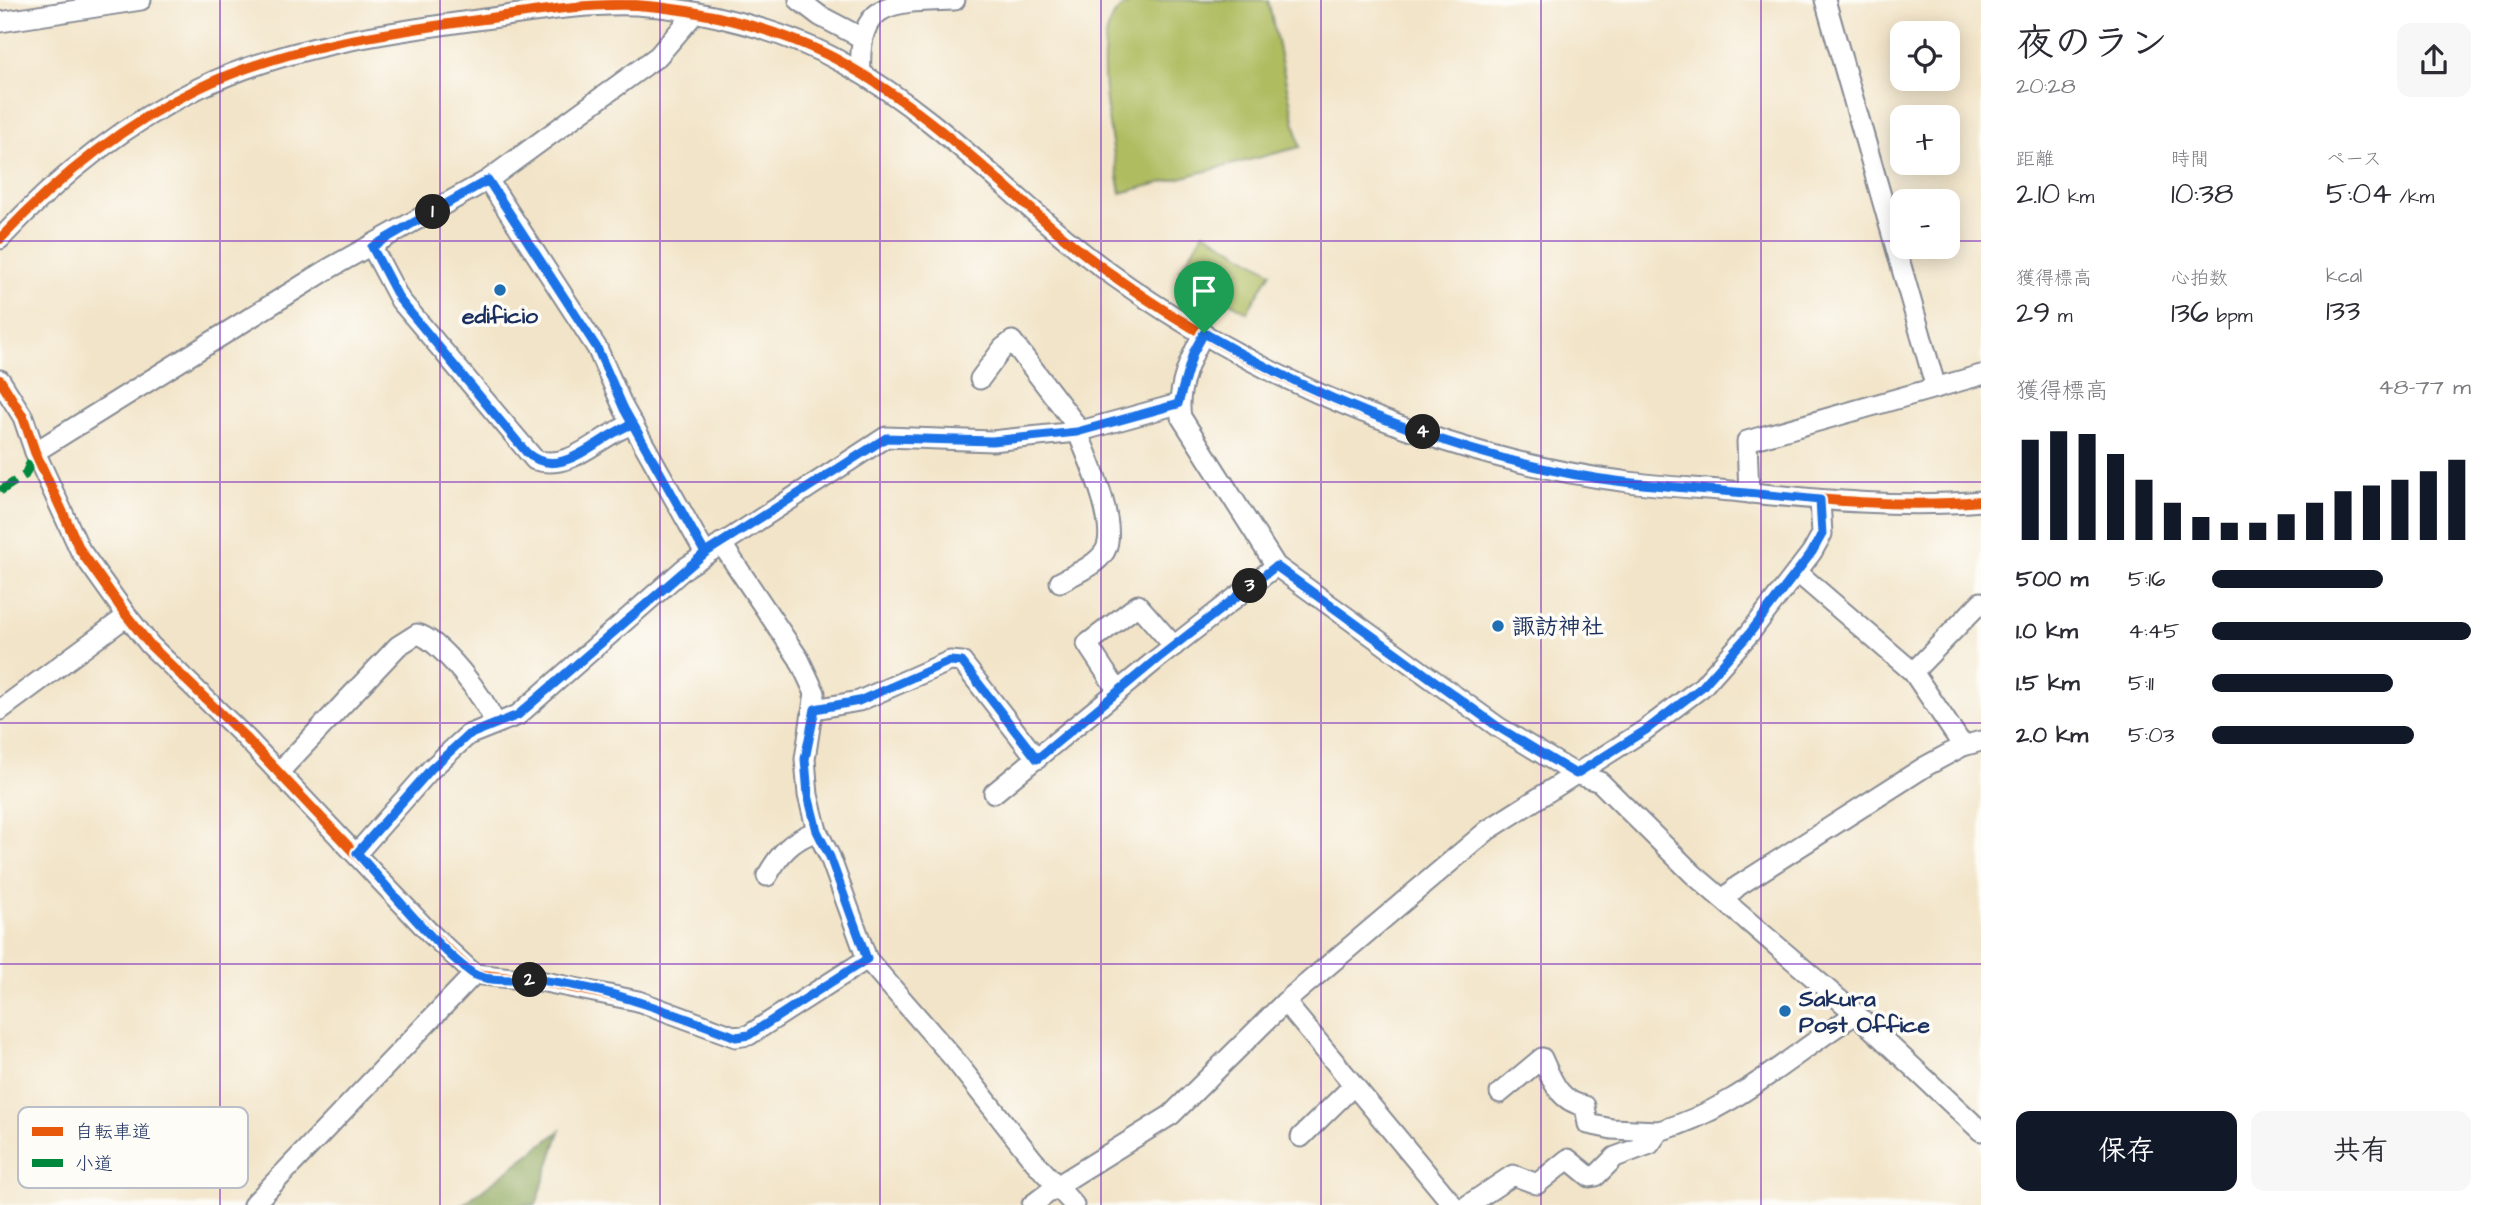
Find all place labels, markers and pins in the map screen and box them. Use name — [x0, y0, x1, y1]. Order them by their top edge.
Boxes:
pin: 1 — [416, 194, 450, 230]
pin — [1174, 261, 1234, 333]
marker: edificio — [492, 282, 508, 298]
place label: edificio — [462, 300, 538, 332]
pin: 4 — [1406, 414, 1440, 450]
pin: 3 — [1232, 568, 1268, 604]
place label: 諏訪神社 — [1512, 611, 1604, 643]
marker: 諏訪神社 — [1490, 618, 1506, 634]
pin: 2 — [512, 962, 548, 998]
place label: Sakura Post Office — [1798, 983, 1930, 1041]
marker: Sakura Post Office — [1777, 1003, 1793, 1019]

